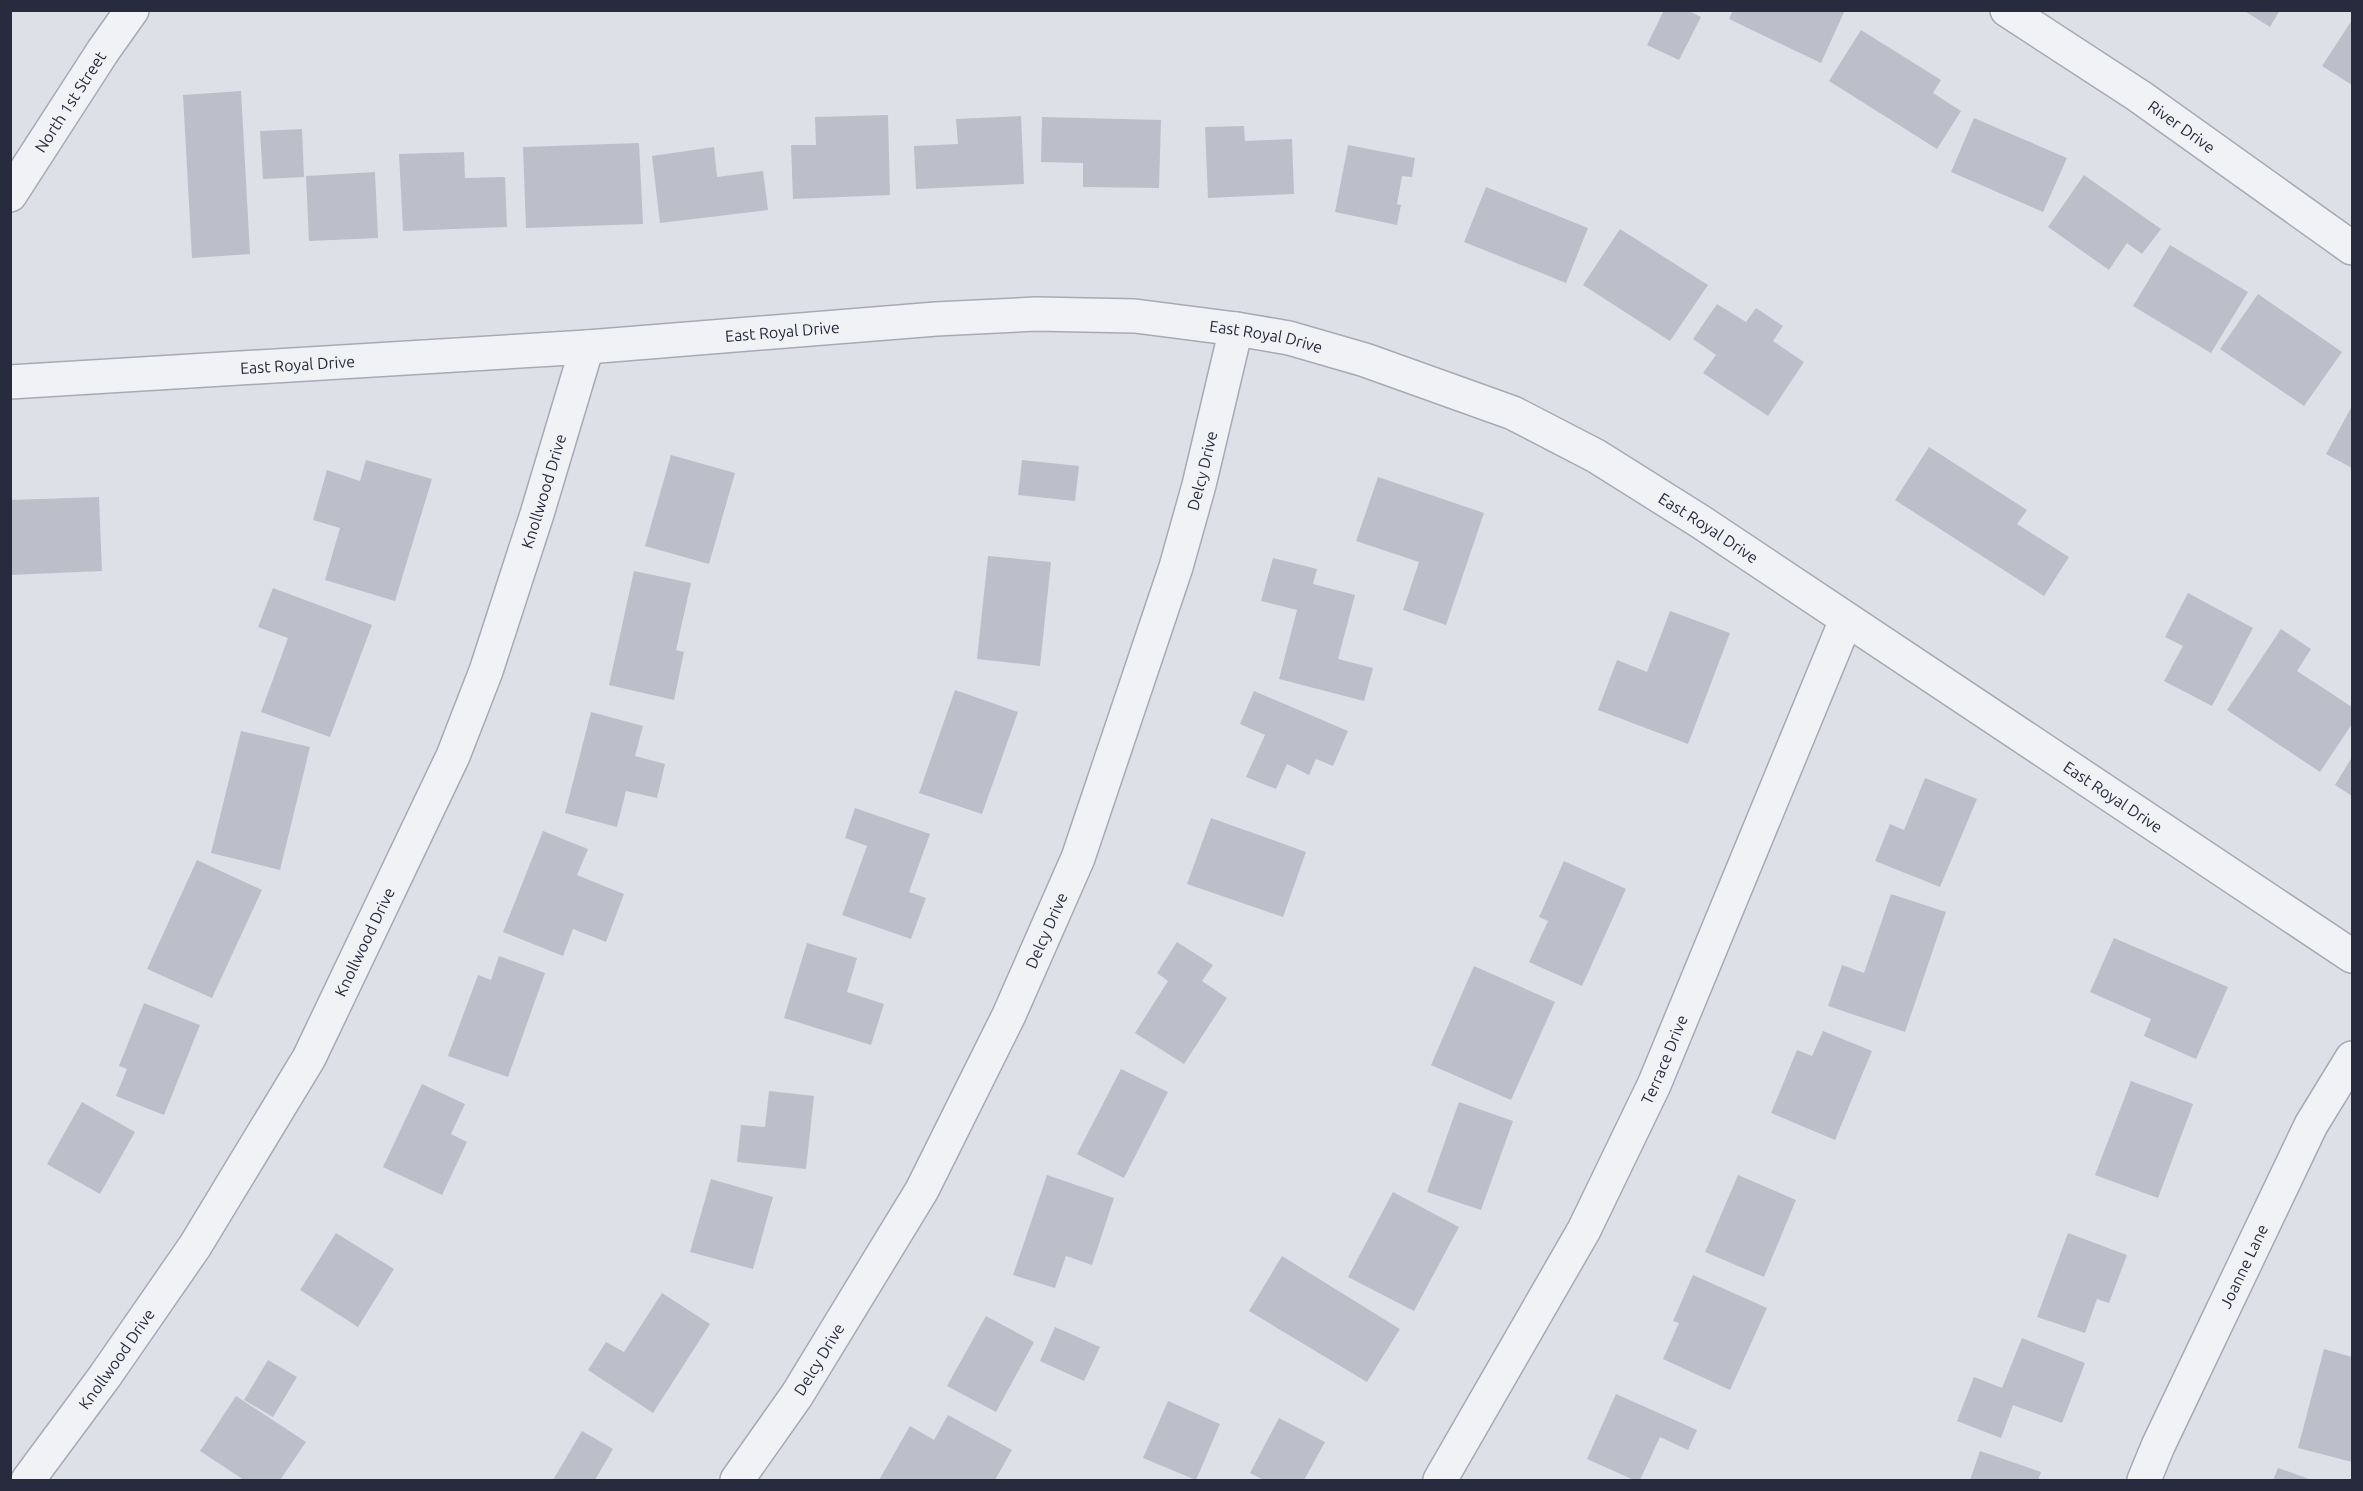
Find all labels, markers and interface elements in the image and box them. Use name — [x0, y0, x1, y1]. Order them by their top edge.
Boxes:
street label: North 1st Street — [31, 47, 110, 156]
street label: River Drive — [2145, 96, 2219, 156]
street label: East Royal Drive — [1208, 317, 1325, 356]
street label: East Royal Drive — [724, 318, 840, 345]
street label: East Royal Drive — [240, 352, 355, 377]
street label: Delcy Drive — [1183, 429, 1221, 512]
street label: Knollwood Drive — [517, 432, 569, 551]
street label: East Royal Drive — [1655, 489, 1762, 567]
street label: East Royal Drive — [2060, 757, 2166, 836]
street label: Knollwood Drive — [331, 884, 398, 999]
street label: Delcy Drive — [1022, 890, 1071, 971]
street label: Terrace Drive — [1637, 1012, 1691, 1107]
street label: Joanne Lane — [2216, 1221, 2271, 1311]
street label: Knollwood Drive — [75, 1305, 158, 1413]
street label: Delcy Drive — [790, 1320, 848, 1399]

